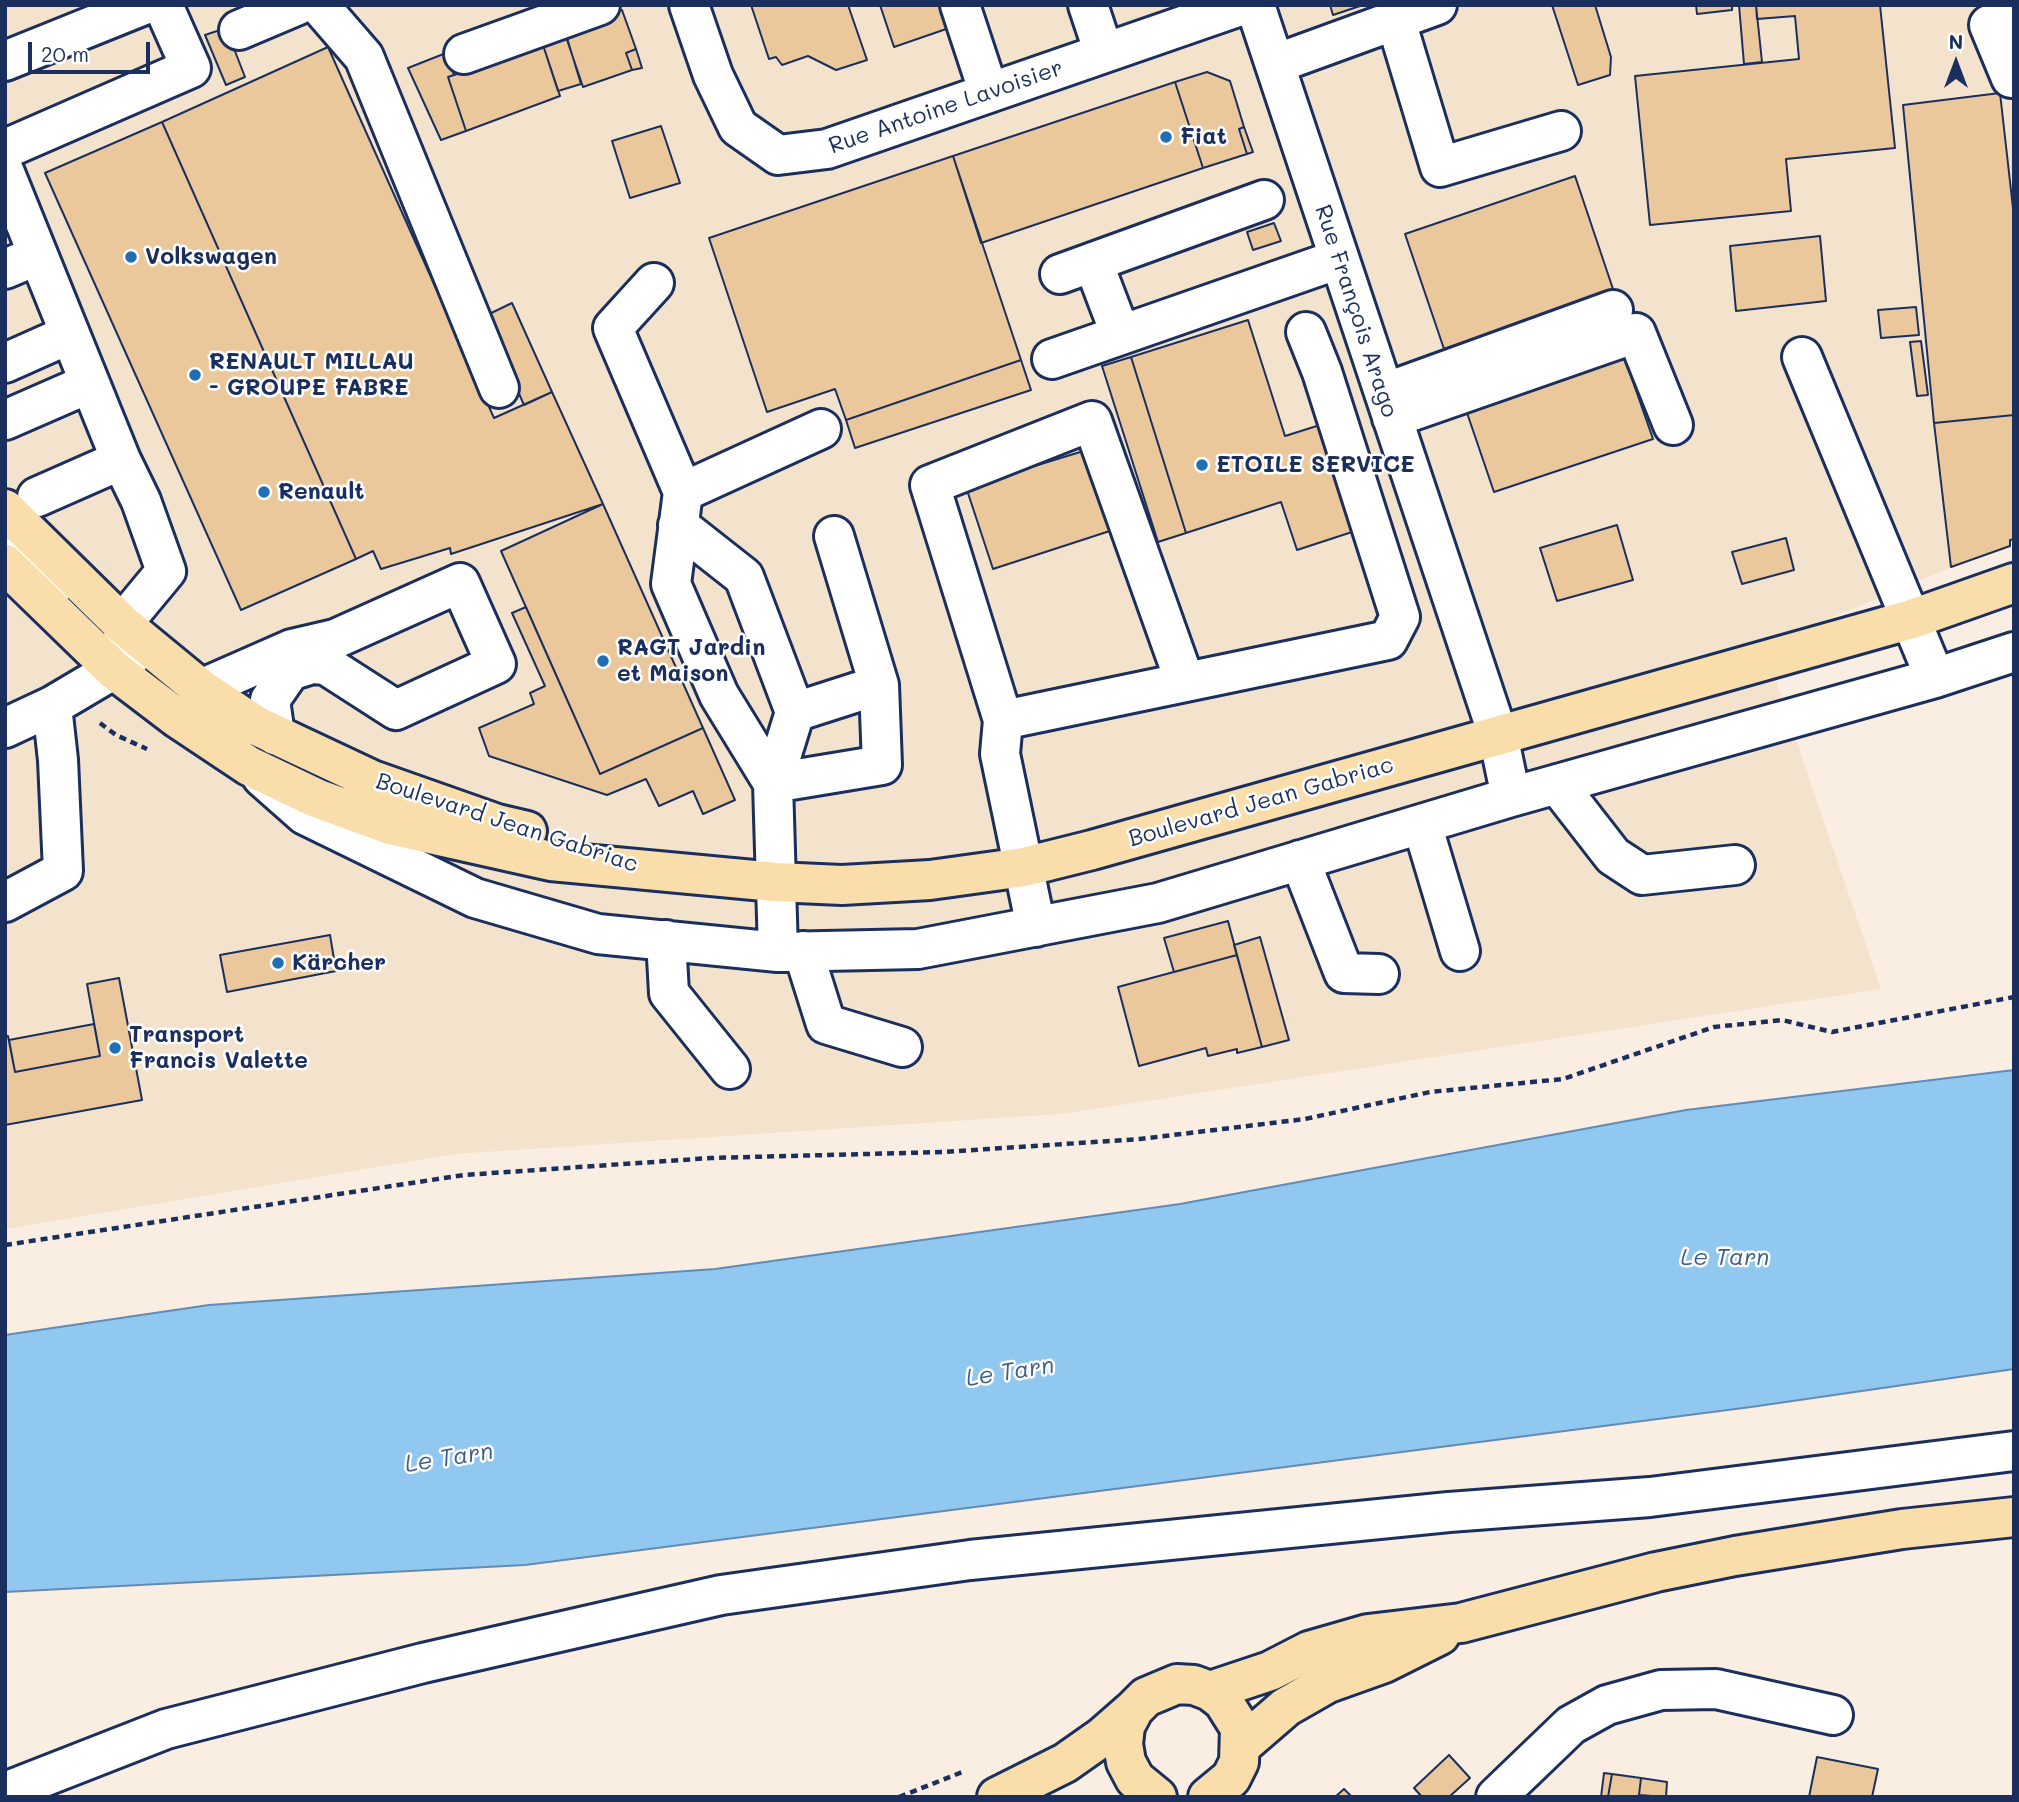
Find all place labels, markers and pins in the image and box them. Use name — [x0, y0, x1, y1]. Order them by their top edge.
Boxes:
place label: Fiat — [1180, 123, 1227, 151]
marker: Fiat — [1158, 129, 1174, 145]
place label: Volkswagen — [145, 243, 277, 271]
marker: Volkswagen — [123, 249, 139, 265]
place label: RENAULT MILLAU - GROUPE FABRE — [209, 348, 414, 402]
marker: RENAULT MILLAU - GROUPE FABRE — [187, 367, 203, 383]
place label: ETOILE SERVICE — [1216, 451, 1415, 479]
marker: ETOILE SERVICE — [1194, 457, 1210, 473]
place label: Renault — [278, 478, 365, 506]
marker: Renault — [256, 484, 272, 500]
place label: RAGT Jardin et Maison — [617, 634, 765, 688]
marker: RAGT Jardin et Maison — [595, 653, 611, 669]
place label: Kärcher — [292, 949, 386, 977]
marker: Kärcher — [270, 955, 286, 971]
place label: Transport Francis Valette — [129, 1021, 308, 1075]
marker: Transport Francis Valette — [107, 1040, 123, 1056]

